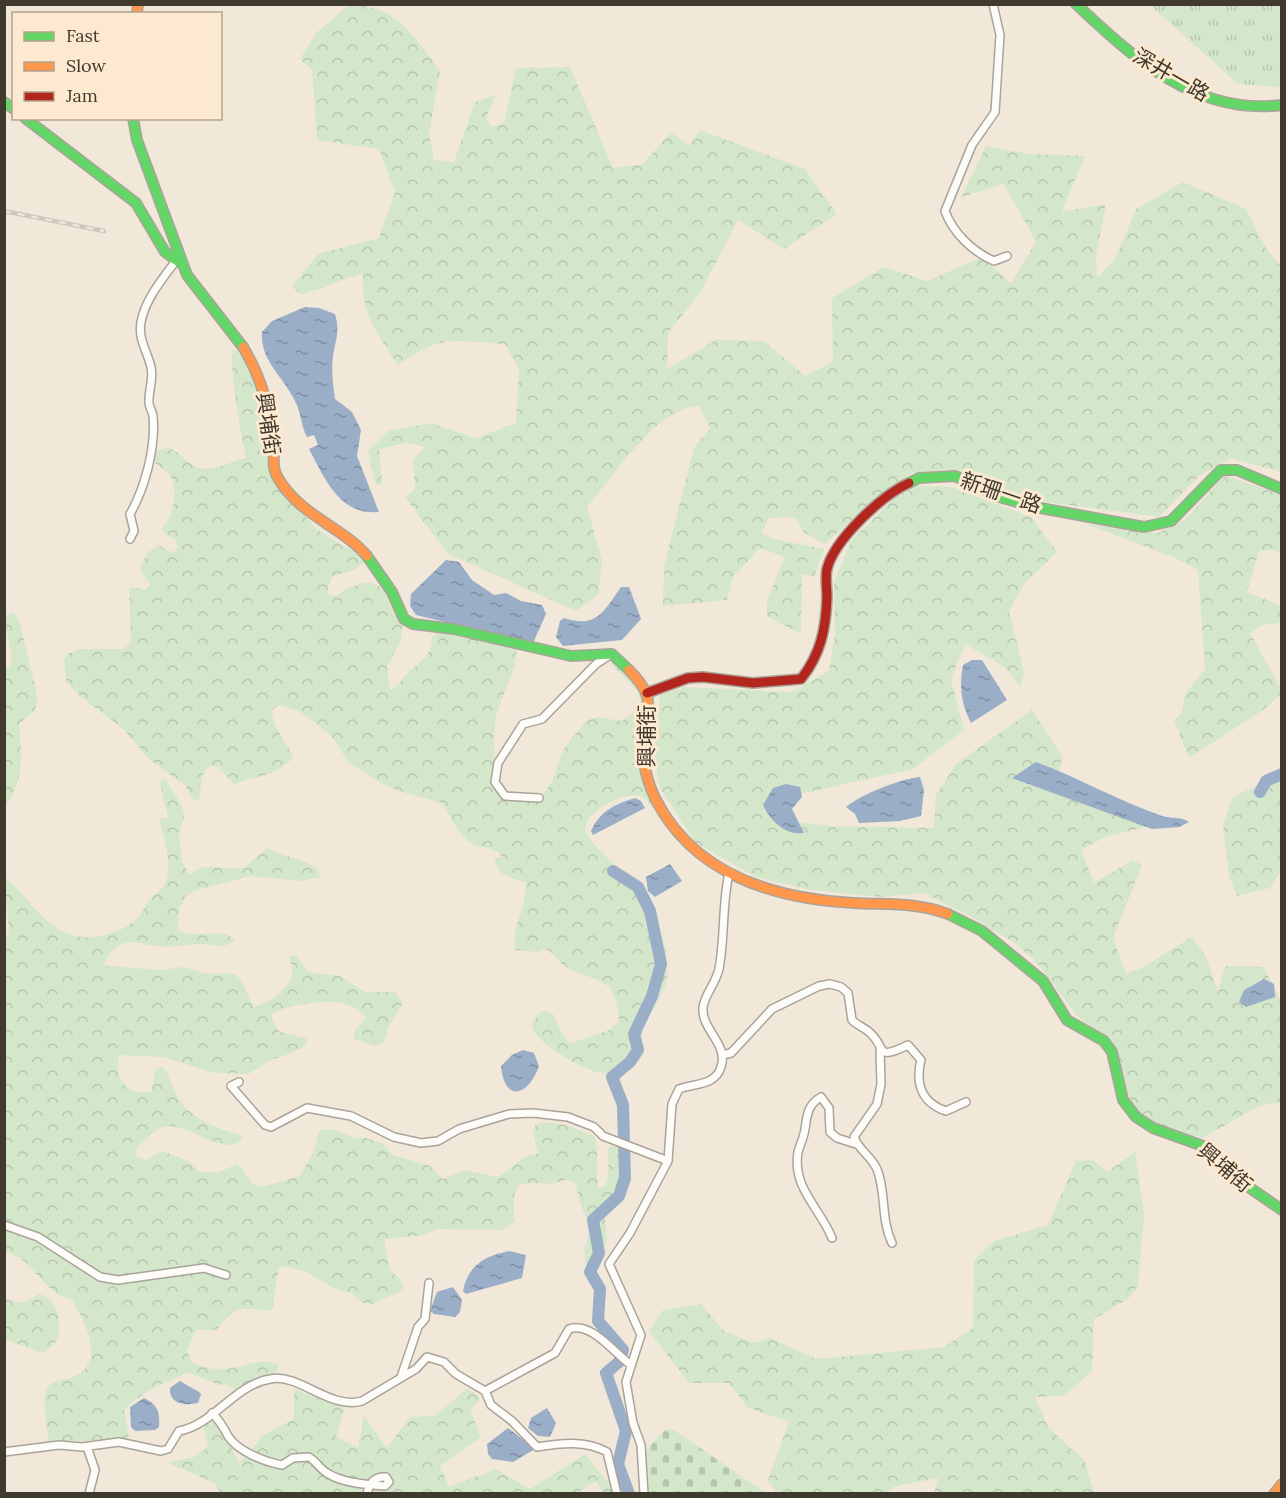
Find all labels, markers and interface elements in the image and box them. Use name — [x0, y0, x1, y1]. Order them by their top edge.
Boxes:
legend — [12, 12, 222, 120]
text: Fast — [66, 24, 100, 47]
street label: 深井一路 — [1128, 42, 1214, 107]
text: Slow — [66, 54, 106, 77]
text: Jam — [65, 84, 98, 107]
street label: 興埔街 — [251, 391, 286, 457]
street label: 新珊一路 — [957, 466, 1045, 519]
street label: 興埔街 — [633, 705, 660, 768]
street label: 興埔街 — [1193, 1137, 1258, 1198]

